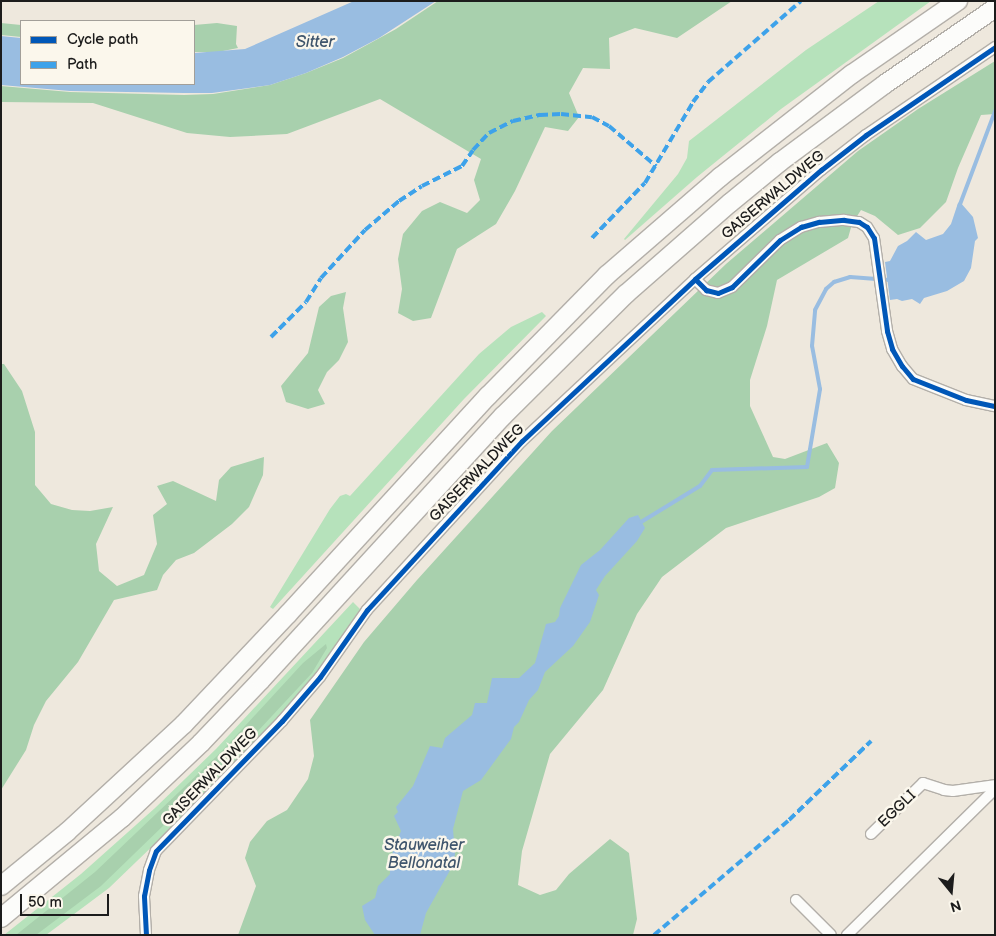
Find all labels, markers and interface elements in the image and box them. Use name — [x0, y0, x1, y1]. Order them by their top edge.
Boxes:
legend — [20, 20, 195, 85]
text: Cycle path — [67, 30, 138, 49]
water label: Sitter — [296, 33, 334, 53]
text: Path — [67, 55, 97, 74]
street label: GAISERWALDWEG — [718, 147, 828, 243]
street label: GAISERWALDWEG — [426, 420, 528, 526]
street label: GAISERWALDWEG — [159, 724, 261, 830]
street label: EGGLI — [874, 787, 920, 831]
water label: Stauweiher Bellonatal — [384, 836, 464, 874]
north arrow — [926, 866, 976, 916]
scale bar — [22, 884, 111, 916]
text: 50 m — [28, 893, 62, 912]
text: N — [948, 896, 963, 915]

